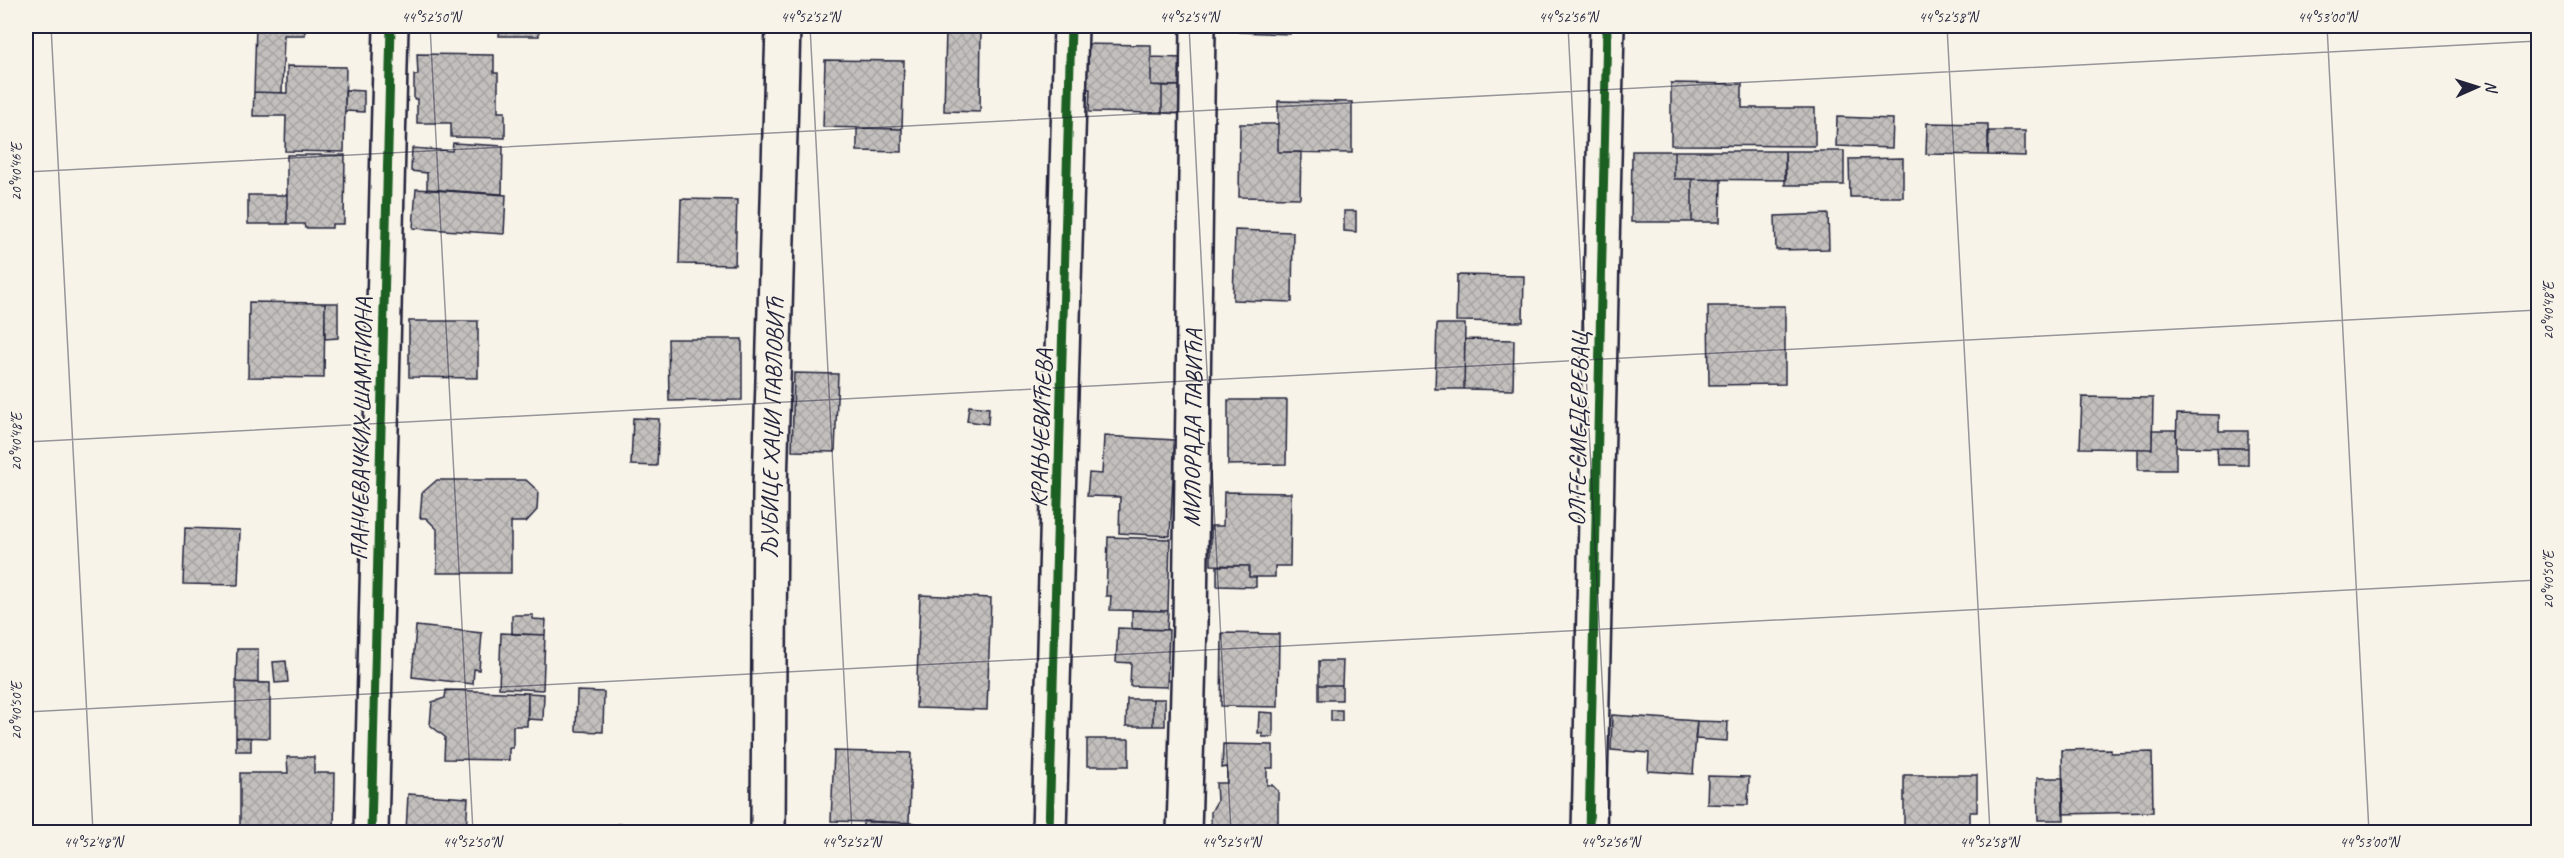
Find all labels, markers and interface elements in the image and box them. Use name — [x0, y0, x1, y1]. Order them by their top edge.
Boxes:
text: 44°52'50"N — [401, 8, 464, 27]
text: 44°52'52"N — [780, 8, 843, 27]
text: 44°52'54"N — [1159, 8, 1222, 27]
text: 44°52'56"N — [1538, 8, 1601, 27]
text: 44°52'58"N — [1918, 8, 1981, 27]
text: 44°53'00"N — [2297, 8, 2360, 27]
north arrow — [2447, 57, 2507, 117]
text: N — [2481, 81, 2501, 95]
text: 20°40'46"E — [7, 141, 26, 201]
text: 20°40'48"E — [2539, 280, 2558, 340]
street label: ЉУБИЦЕ ХАЏИ ПАВЛОВИЋ — [755, 295, 790, 559]
street label: ПАНЧЕВАЧКИХ ШАМПИОНА — [344, 296, 378, 561]
street label: МИЛОРАДА ПАВИЋА — [1176, 328, 1209, 527]
street label: ОЛГЕ СМЕДЕРЕВАЦ — [1561, 329, 1595, 526]
street label: КРАЊЧЕВИЋЕВА — [1023, 347, 1059, 508]
text: 20°40'48"E — [7, 411, 26, 471]
text: 20°40'50"E — [2539, 549, 2558, 609]
text: 20°40'50"E — [7, 680, 26, 740]
text: 44°52'48"N — [63, 833, 126, 852]
text: 44°52'50"N — [442, 833, 505, 852]
text: 44°52'52"N — [821, 833, 884, 852]
text: 44°52'54"N — [1201, 833, 1264, 852]
text: 44°52'56"N — [1580, 833, 1643, 852]
text: 44°52'58"N — [1959, 833, 2022, 852]
text: 44°53'00"N — [2339, 833, 2402, 852]

